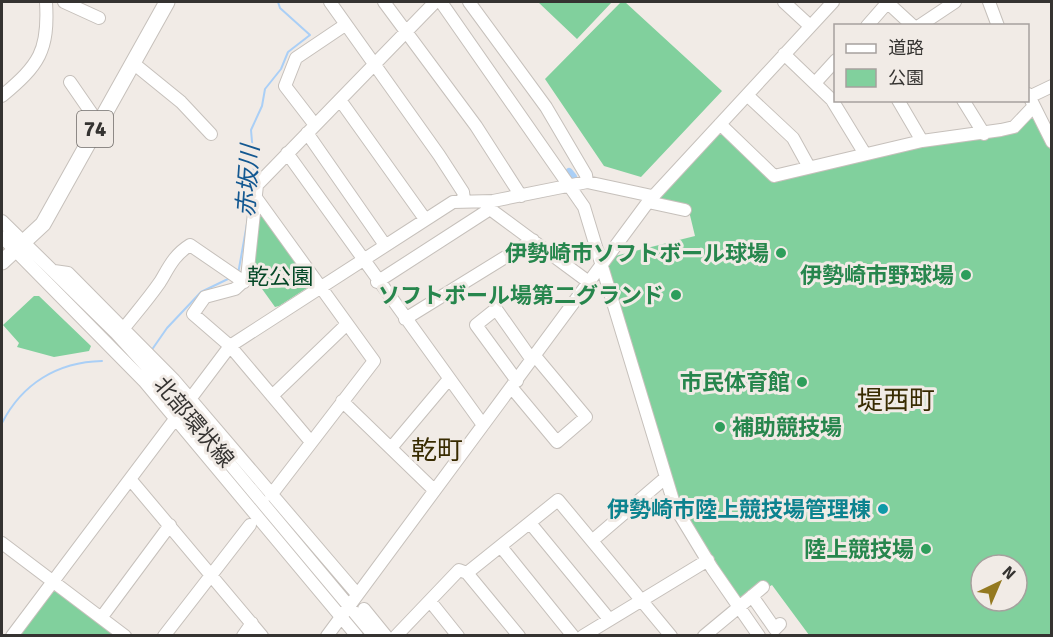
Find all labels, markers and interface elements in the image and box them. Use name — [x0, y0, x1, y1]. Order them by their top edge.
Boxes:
legend — [834, 24, 1029, 102]
text: 道路 — [888, 37, 924, 59]
text: 公園 — [888, 67, 924, 89]
road number: 74 — [77, 111, 113, 147]
water label: 赤坂川 — [231, 141, 266, 218]
place label: 伊勢崎市ソフトボール球場 — [505, 240, 769, 267]
marker: 伊勢崎市ソフトボール球場 — [774, 246, 788, 260]
place label: 伊勢崎市野球場 — [800, 262, 954, 289]
park label: 乾公園 — [247, 263, 313, 290]
marker: 伊勢崎市野球場 — [959, 268, 973, 282]
place label: ソフトボール場第二グランド — [378, 282, 664, 309]
marker: ソフトボール場第二グランド — [669, 288, 683, 302]
place label: 市民体育館 — [680, 369, 790, 396]
street label: 北部環状線 — [148, 371, 240, 473]
marker: 市民体育館 — [795, 375, 809, 389]
district label: 堤西町 — [857, 385, 935, 417]
place label: 補助競技場 — [732, 414, 842, 441]
marker: 補助競技場 — [713, 420, 727, 434]
district label: 乾町 — [411, 435, 463, 467]
place label: 伊勢崎市陸上競技場管理棟 — [607, 496, 871, 523]
marker: 伊勢崎市陸上競技場管理棟 — [876, 502, 890, 516]
place label: 陸上競技場 — [804, 536, 914, 563]
marker: 陸上競技場 — [919, 542, 933, 556]
north arrow — [969, 553, 1029, 613]
text: N — [998, 562, 1020, 584]

